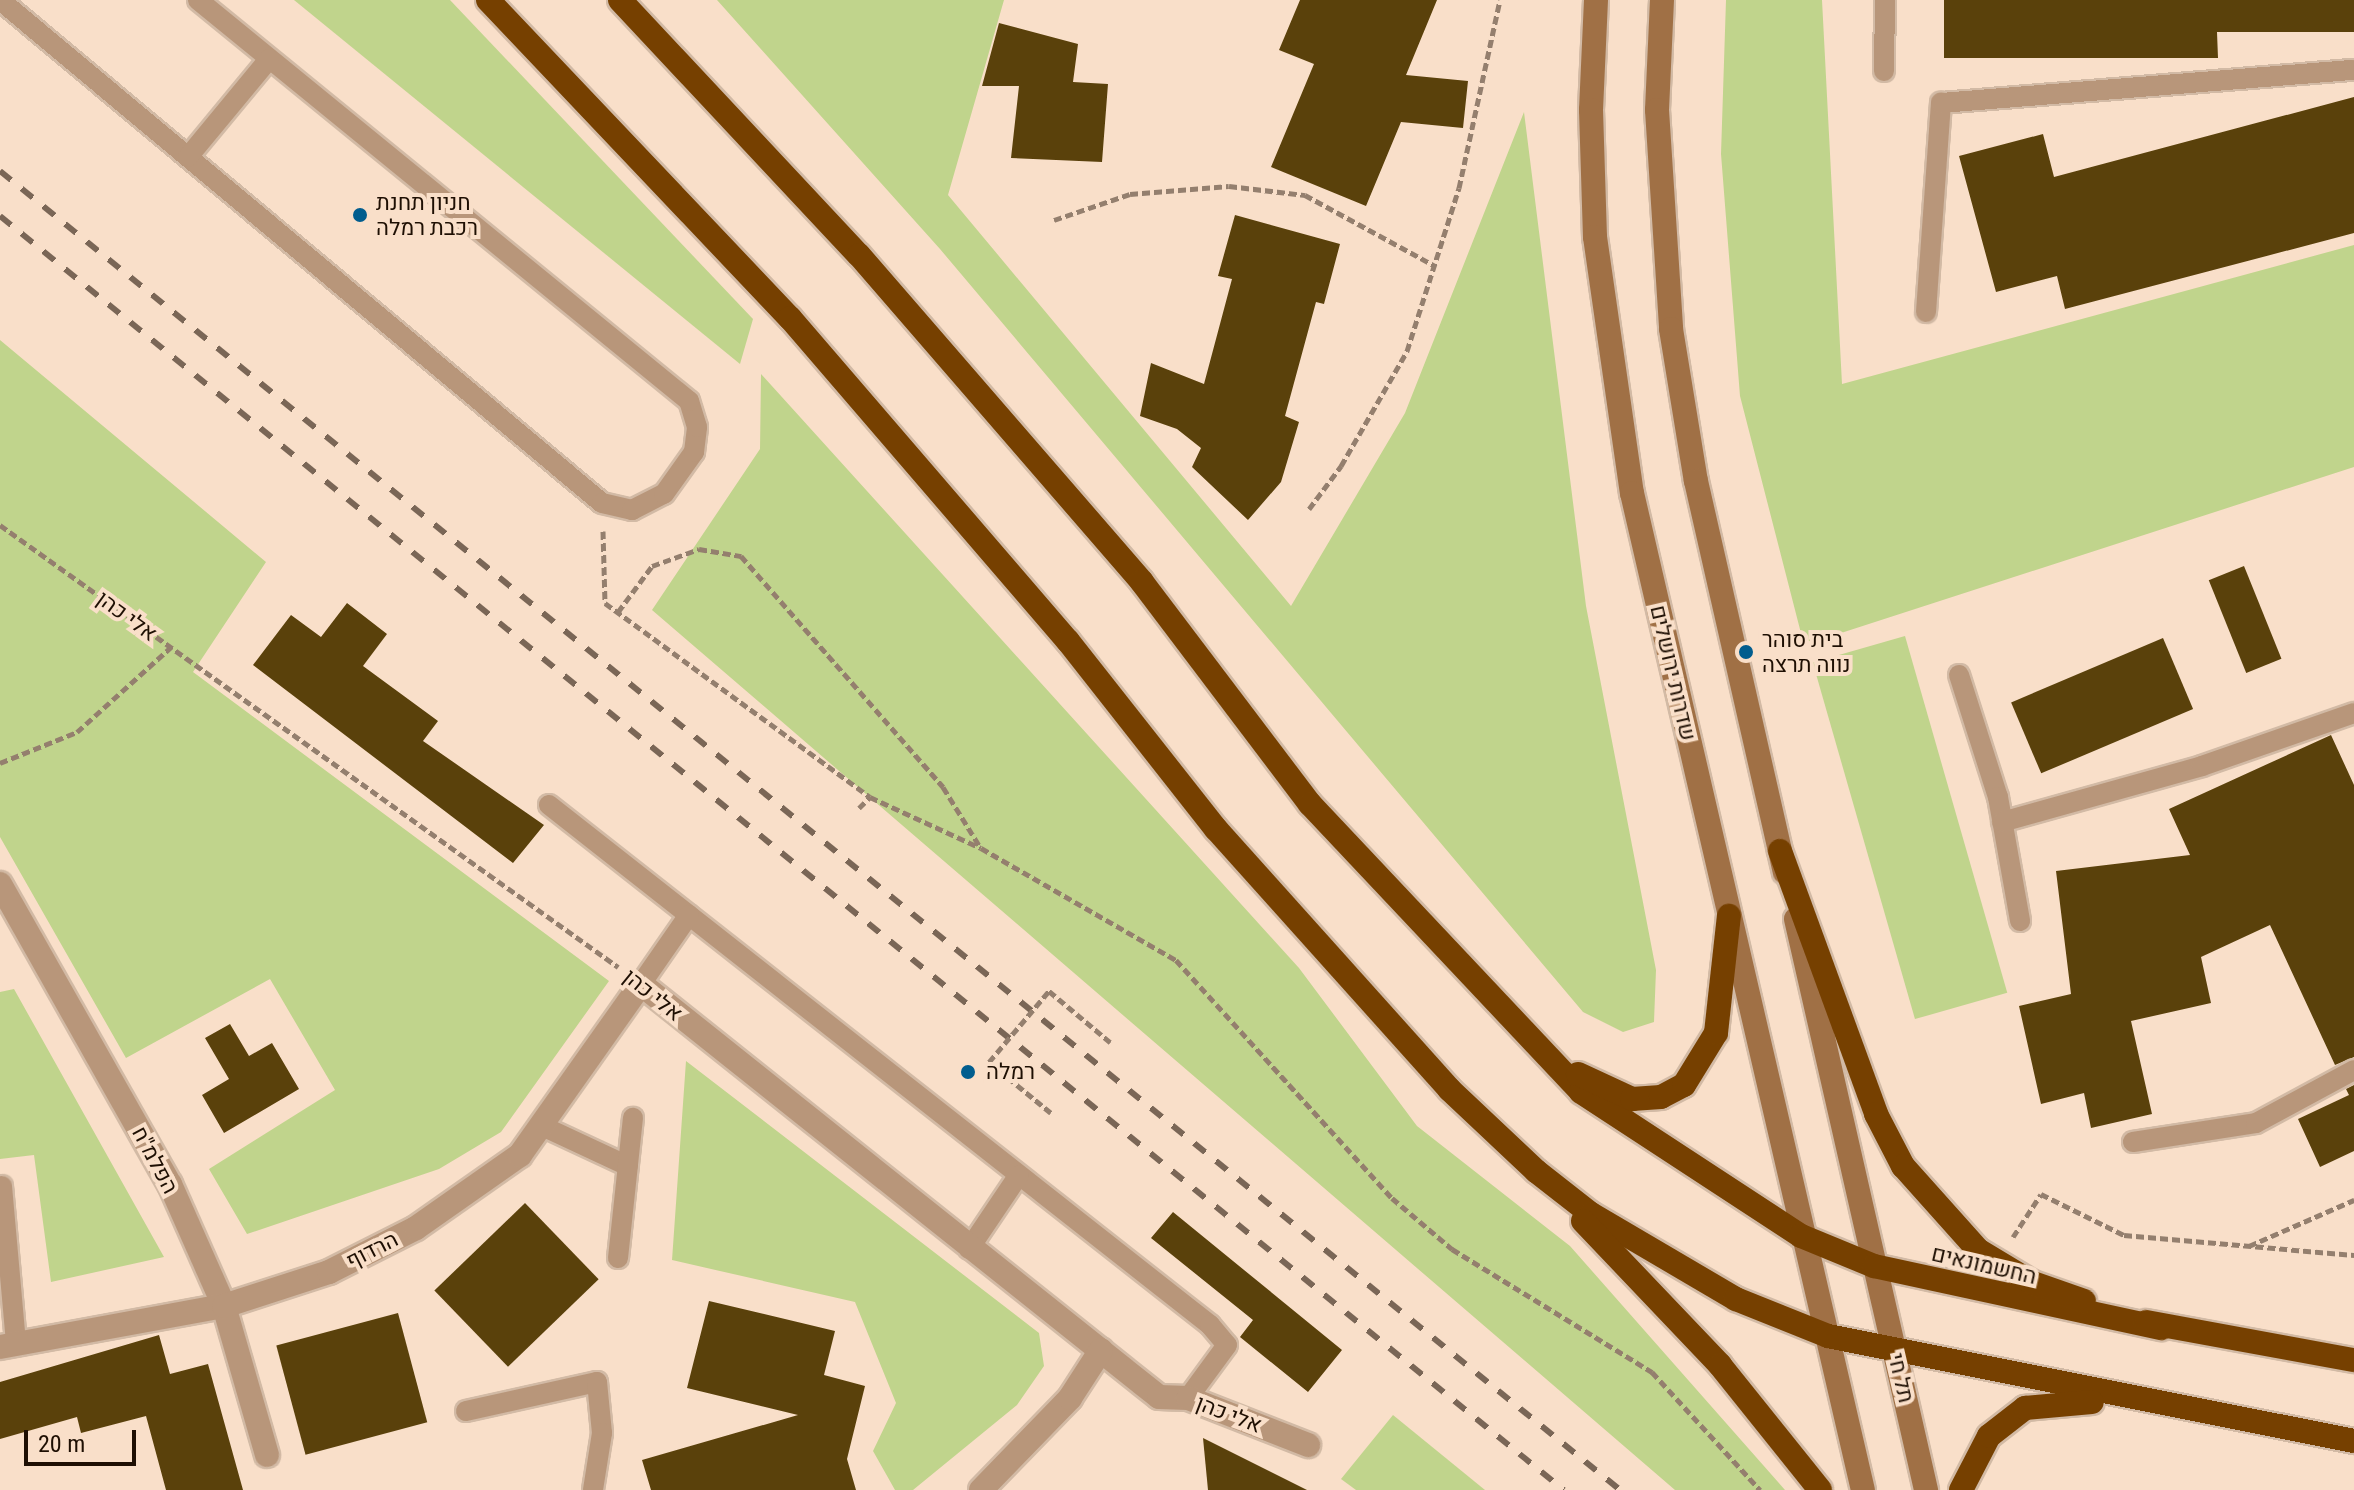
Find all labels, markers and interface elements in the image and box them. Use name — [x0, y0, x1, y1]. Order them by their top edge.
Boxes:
place label: חניון תחנת רכבת רמלה — [376, 189, 478, 240]
marker: חניון תחנת רכבת רמלה — [351, 206, 369, 224]
street label: אלי כהן — [92, 585, 162, 647]
street label: שדרות ירושלים — [1645, 603, 1701, 743]
place label: בית סוהר נווה תרצה — [1762, 626, 1850, 678]
marker: בית סוהר נווה תרצה — [1737, 643, 1755, 661]
street label: אלי כהן — [618, 963, 688, 1027]
place label: רמלה — [986, 1059, 1035, 1085]
marker: רמלה — [957, 1061, 979, 1083]
street label: הפלמ"ח — [126, 1122, 184, 1198]
street label: הרדוף — [342, 1226, 402, 1274]
street label: החשמונאים — [1929, 1240, 2039, 1290]
street label: תל חי — [1883, 1351, 1919, 1405]
street label: אלי כהן — [1192, 1389, 1266, 1439]
scale bar — [28, 1414, 140, 1464]
text: 20 m — [38, 1430, 85, 1458]

